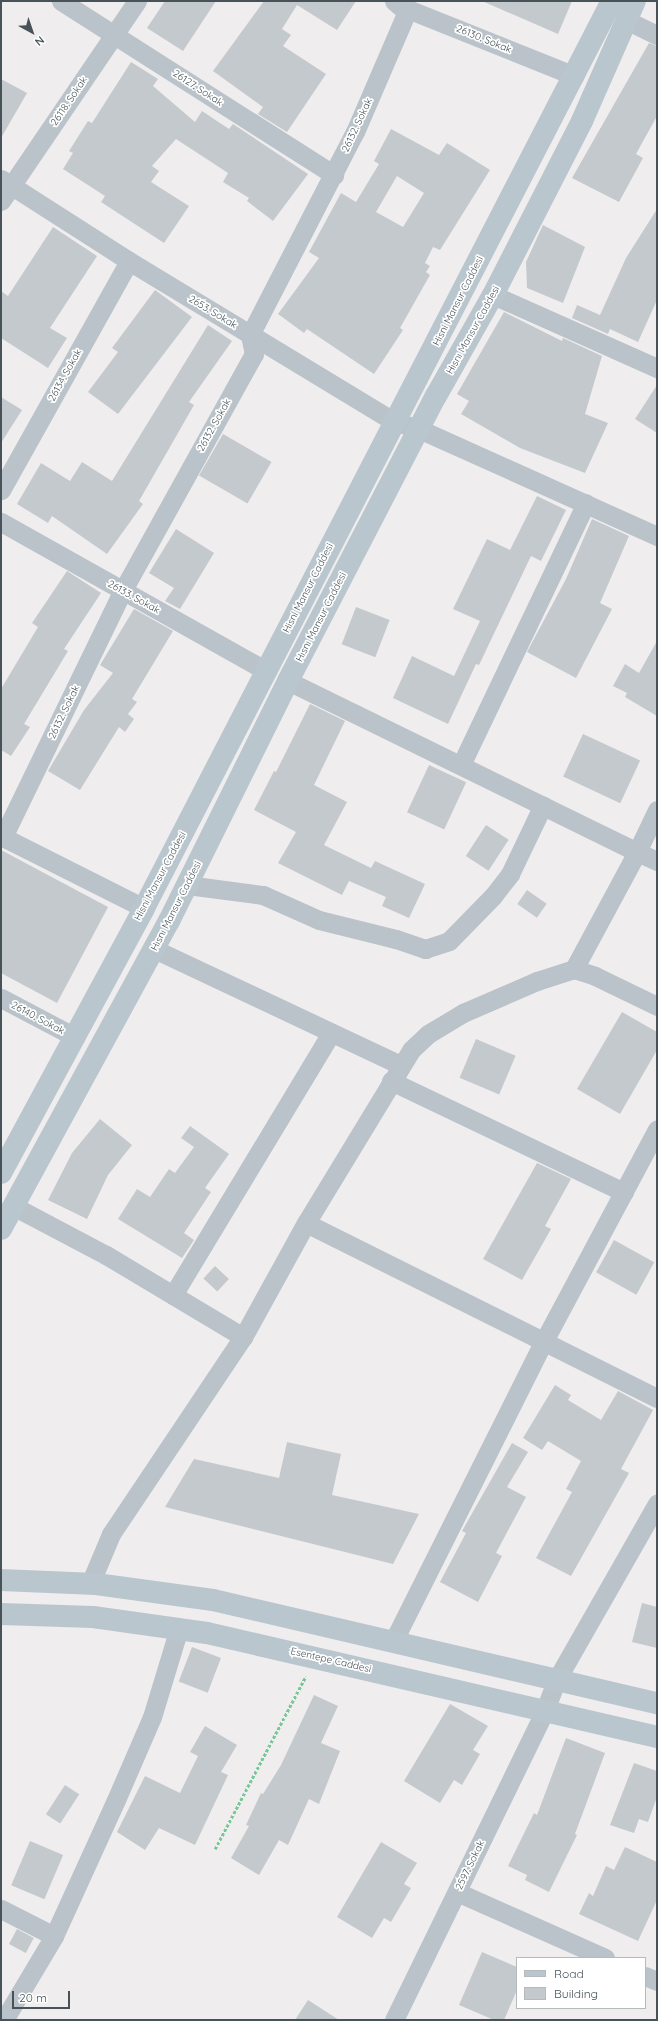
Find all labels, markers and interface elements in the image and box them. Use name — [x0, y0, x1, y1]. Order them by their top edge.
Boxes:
north arrow — [12, 12, 52, 52]
street label: 26130. Sokak — [455, 22, 513, 56]
text: N — [32, 33, 47, 49]
street label: 26127. Sokak — [171, 67, 225, 109]
street label: 26118. Sokak — [48, 74, 90, 128]
street label: 26132. Sokak — [339, 96, 375, 154]
street label: Hisni Mansur Caddesi — [430, 254, 486, 348]
street label: Hısnı Mansur Caddesi — [444, 284, 502, 376]
street label: 2653. Sokak — [187, 293, 239, 331]
street label: 26134. Sokak — [46, 347, 84, 403]
street label: 26132. Sokak — [195, 397, 233, 453]
street label: Hisni Mansur Caddesi — [280, 541, 336, 635]
street label: Hısnı Mansur Caddesi — [293, 570, 349, 664]
street label: 26133. Sokak — [106, 578, 162, 616]
street label: 26132. Sokak — [46, 683, 82, 741]
street label: Hisni Mansur Caddesi — [131, 830, 189, 922]
street label: Hısnı Mansur Caddesi — [148, 859, 204, 953]
street label: 26140. Sokak — [9, 999, 67, 1037]
street label: Esentepe Caddesi — [289, 1645, 373, 1675]
street label: 2597. Sokak — [453, 1838, 487, 1892]
legend — [516, 1957, 646, 2009]
text: Road — [554, 1966, 584, 1981]
scale bar — [14, 1983, 72, 2009]
text: Building — [554, 1986, 598, 2001]
text: 20 m — [19, 1990, 47, 2005]

